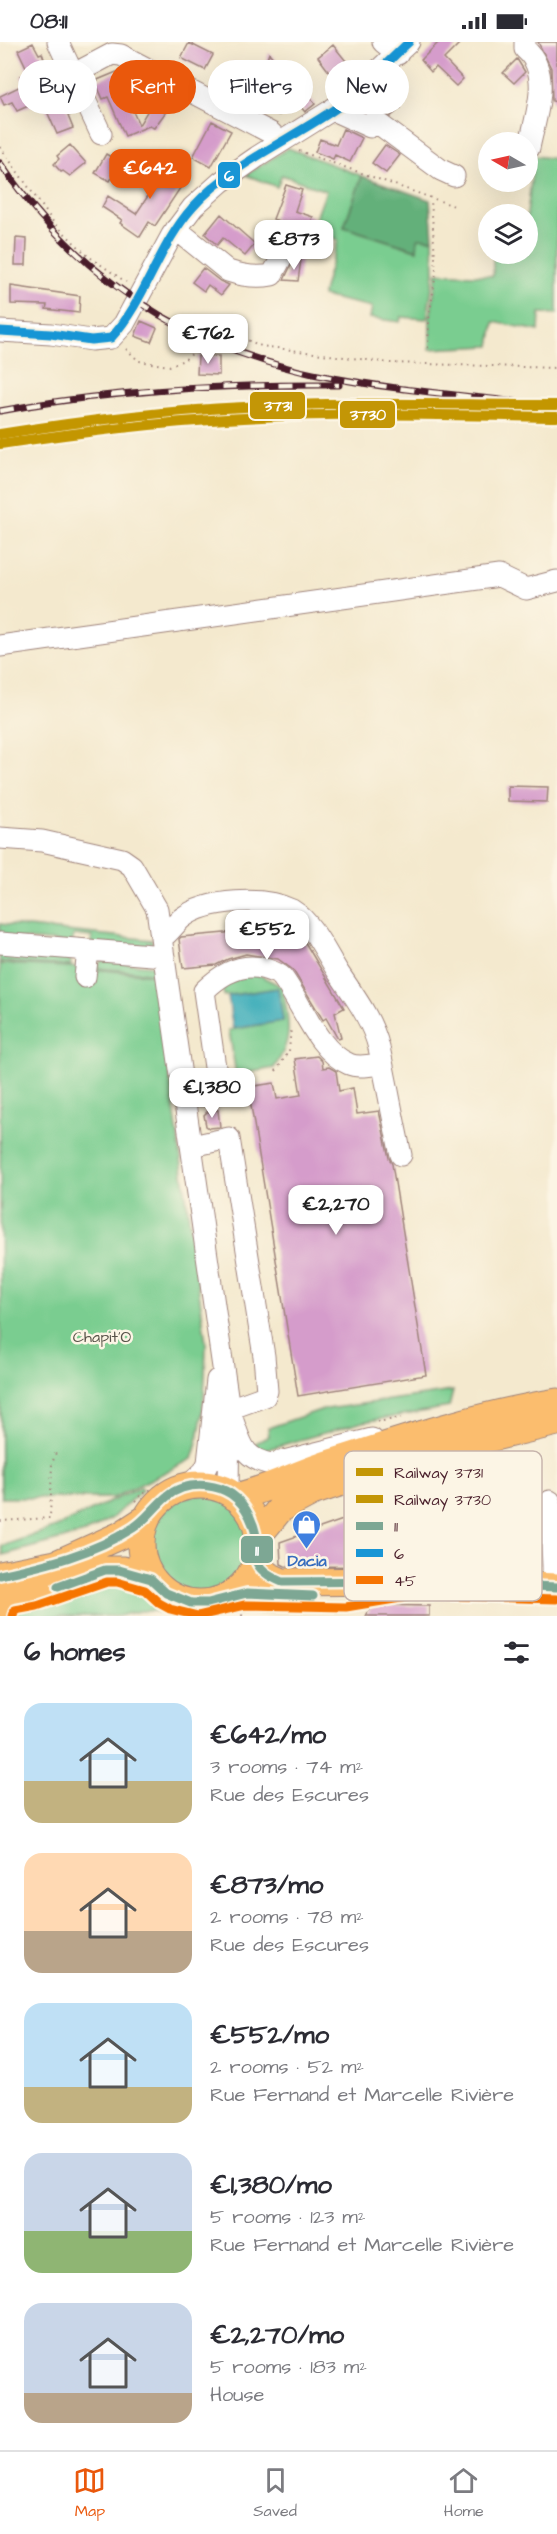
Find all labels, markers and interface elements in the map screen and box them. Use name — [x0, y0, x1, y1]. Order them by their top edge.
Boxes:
text: 08:11 — [30, 6, 67, 37]
chip: Buy — [18, 60, 97, 114]
chip: Rent — [109, 60, 196, 114]
chip: Filters — [208, 60, 313, 114]
chip: New — [325, 60, 409, 114]
north arrow — [478, 132, 538, 192]
map controls — [478, 132, 538, 264]
pin: €642 — [114, 149, 186, 200]
text: €642 — [123, 154, 177, 182]
line badge: 6 — [217, 161, 241, 189]
text: 6 — [224, 165, 234, 187]
button: layers — [478, 204, 538, 264]
pin: €873 — [258, 220, 330, 271]
text: €873 — [268, 225, 320, 253]
pin: €762 — [172, 314, 244, 365]
text: €762 — [182, 319, 234, 347]
line badge: 3731 — [249, 391, 306, 420]
text: 3731 — [263, 395, 293, 417]
line badge: 3730 — [339, 400, 396, 429]
text: 3730 — [349, 404, 386, 426]
pin: €552 — [231, 910, 303, 961]
text: €552 — [239, 915, 295, 943]
pin: €1,380 — [163, 1068, 261, 1119]
text: €1,380 — [183, 1073, 241, 1101]
pin: €2,270 — [287, 1185, 385, 1236]
text: €2,270 — [302, 1190, 370, 1218]
park label: Chapit'O — [73, 1326, 132, 1348]
legend — [344, 1451, 542, 1601]
text: Railway 3731 — [394, 1462, 483, 1485]
text: Railway 3730 — [394, 1489, 491, 1512]
shop icon: Dacia — [291, 1508, 323, 1550]
text: 11 — [394, 1516, 398, 1538]
line badge: 11 — [240, 1535, 274, 1564]
text: 11 — [255, 1540, 260, 1562]
text: 6 — [394, 1543, 404, 1565]
place label: Dacia — [287, 1550, 327, 1572]
text: 45 — [394, 1570, 417, 1592]
text: 6 homes — [24, 1634, 126, 1670]
icon: filters — [500, 1636, 533, 1669]
text: €642/mo — [210, 1717, 326, 1753]
icon: home — [72, 1727, 144, 1799]
text: 3 rooms · 74 m² — [210, 1753, 363, 1781]
text: Rue des Escures — [210, 1781, 369, 1809]
text: €873/mo — [210, 1867, 323, 1903]
icon: home — [72, 1877, 144, 1949]
text: 2 rooms · 78 m² — [210, 1903, 364, 1931]
text: Rue des Escures — [210, 1931, 369, 1959]
text: €552/mo — [210, 2017, 329, 2053]
icon: home — [72, 2027, 144, 2099]
text: 2 rooms · 52 m² — [210, 2053, 364, 2081]
text: Rue Fernand et Marcelle Rivière — [210, 2081, 514, 2109]
text: €1,380/mo — [210, 2167, 332, 2203]
icon: home — [72, 2177, 144, 2249]
text: 5 rooms · 123 m² — [210, 2203, 365, 2231]
text: Rue Fernand et Marcelle Rivière — [210, 2231, 514, 2259]
text: €2,270/mo — [210, 2317, 344, 2353]
icon: home — [72, 2327, 144, 2399]
text: 5 rooms · 183 m² — [210, 2353, 367, 2381]
text: House — [210, 2381, 264, 2409]
tab: Map — [73, 2464, 106, 2522]
tab: Saved — [253, 2464, 297, 2522]
tab: Home — [444, 2464, 484, 2522]

